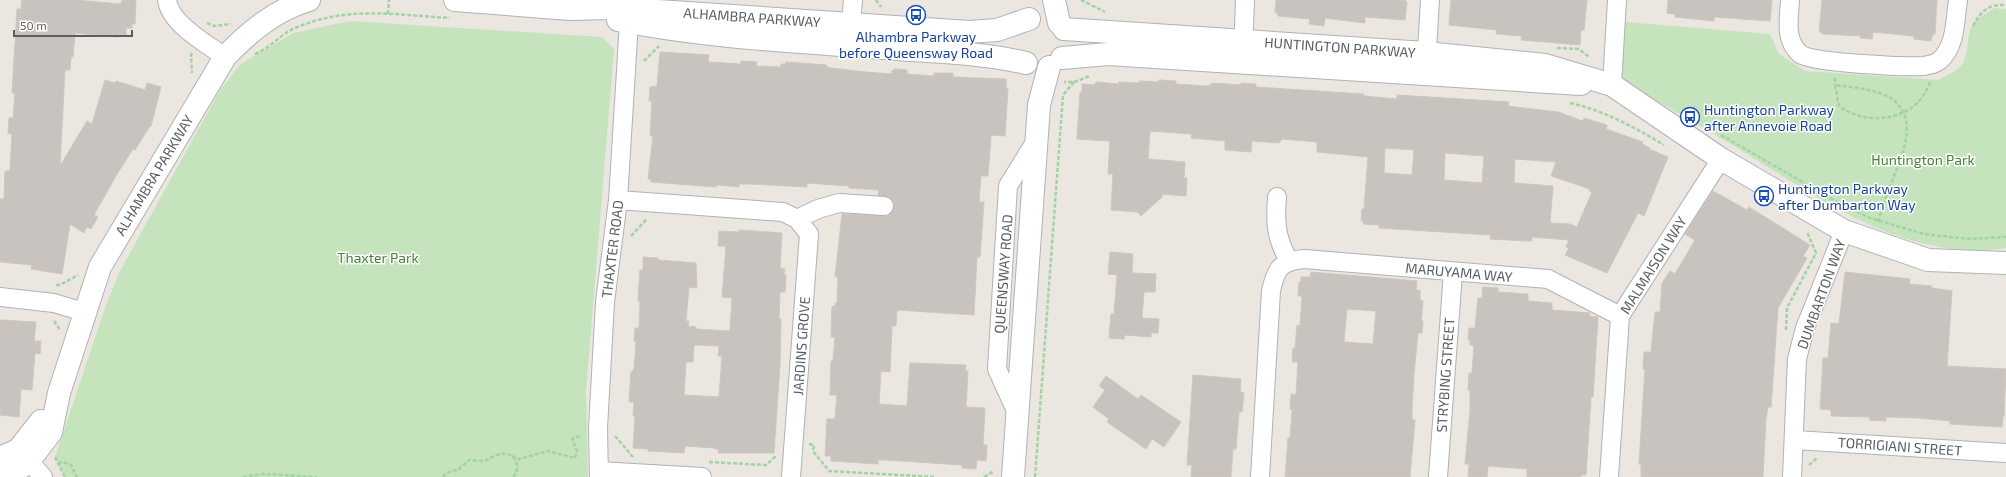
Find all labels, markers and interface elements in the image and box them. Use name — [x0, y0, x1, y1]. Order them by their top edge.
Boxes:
street label: ALHAMBRA PARKWAY — [683, 4, 821, 30]
bus stop icon: Alhambra Parkway before Queensway Road — [905, 4, 927, 26]
scale bar — [14, 12, 132, 38]
text: 50 m — [20, 18, 47, 32]
place label: Alhambra Parkway before Queensway Road — [839, 28, 993, 61]
street label: HUNTINGTON PARKWAY — [1264, 33, 1416, 61]
place label: Huntington Parkway after Annevoie Road — [1704, 101, 1835, 134]
bus stop icon: Huntington Parkway after Annevoie Road — [1679, 106, 1701, 128]
street label: ALHAMBRA PARKWAY — [111, 112, 197, 238]
park label: Huntington Park — [1871, 151, 1975, 168]
place label: Huntington Parkway after Dumbarton Way — [1778, 180, 1916, 213]
bus stop icon: Huntington Parkway after Dumbarton Way — [1753, 185, 1775, 207]
street label: THAXTER ROAD — [598, 199, 626, 299]
street label: MALMAISON WAY — [1616, 213, 1690, 317]
street label: QUEENSWAY ROAD — [990, 214, 1016, 334]
street label: DUMBARTON WAY — [1793, 237, 1849, 351]
park label: Thaxter Park — [337, 249, 419, 266]
street label: MARUYAMA WAY — [1405, 259, 1513, 285]
street label: JARDINS GROVE — [789, 296, 813, 396]
street label: STRYBING STREET — [1433, 317, 1457, 433]
street label: TORRIGIANI STREET — [1837, 433, 1963, 459]

